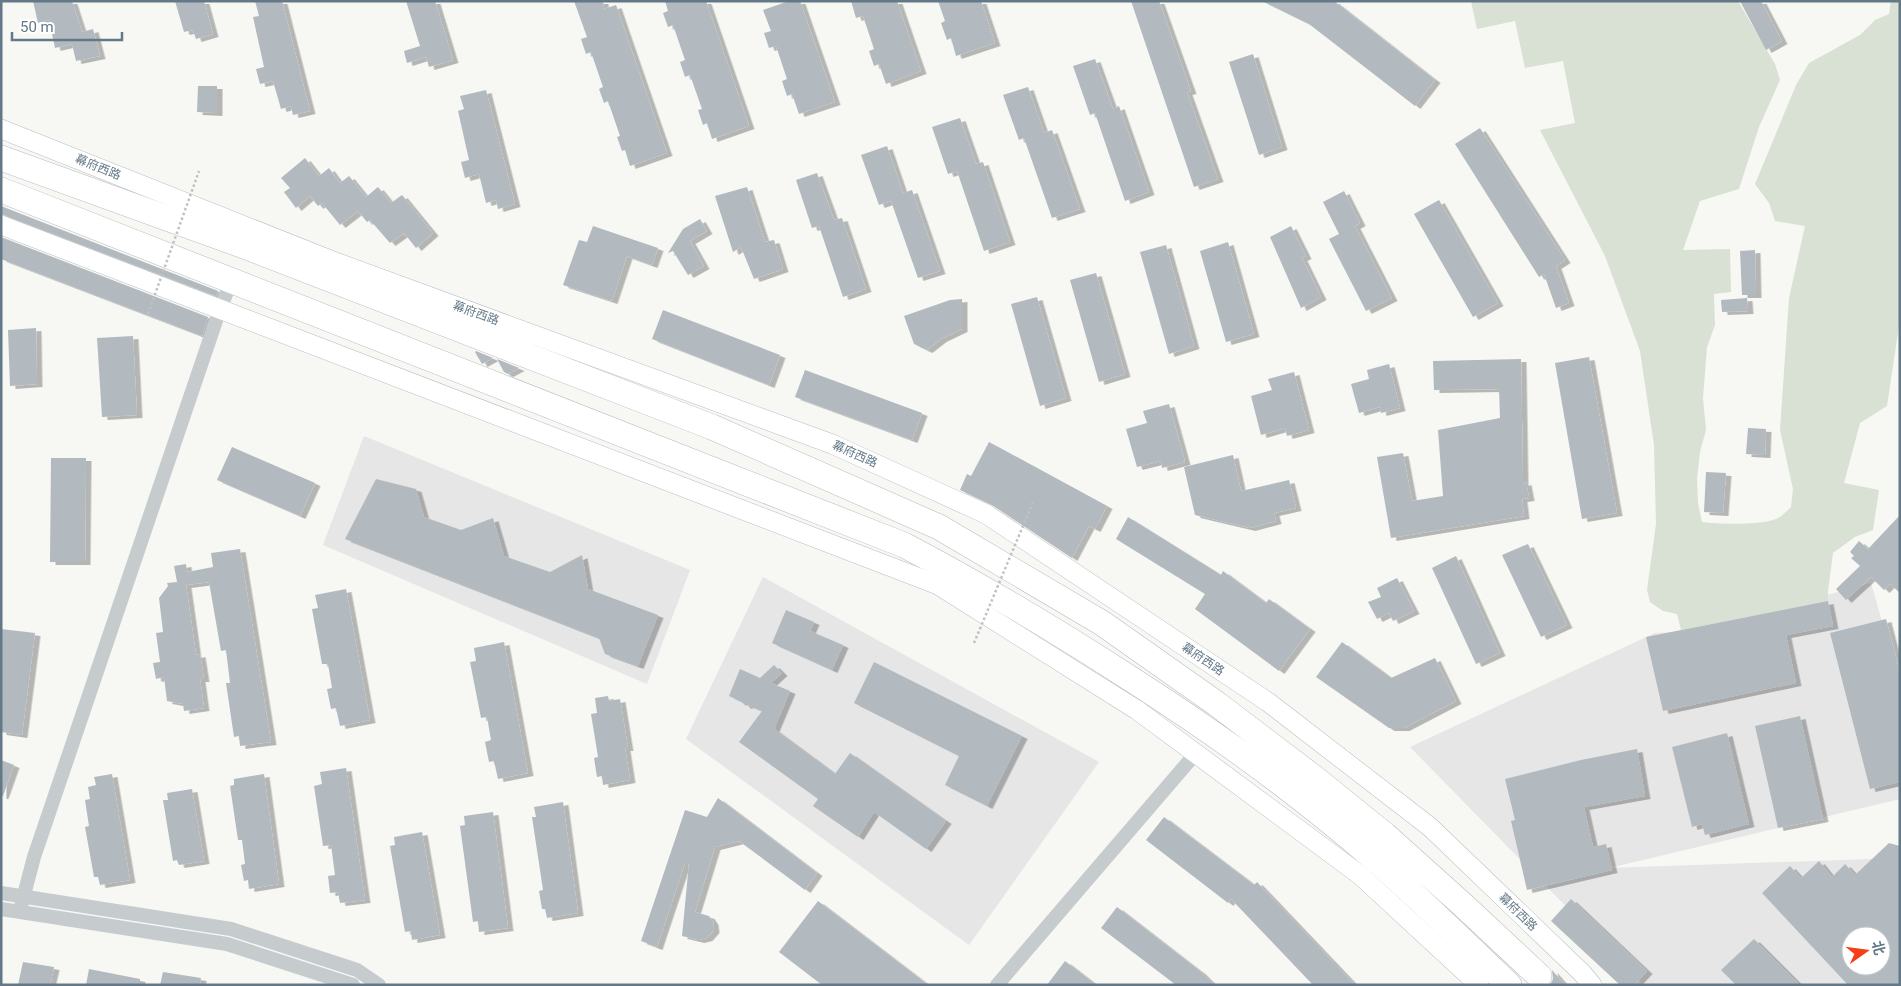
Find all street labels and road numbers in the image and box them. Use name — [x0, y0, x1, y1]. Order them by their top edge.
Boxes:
street label: 幕府西路 — [73, 152, 123, 182]
street label: 幕府西路 — [451, 298, 501, 328]
street label: 幕府西路 — [830, 438, 880, 470]
street label: 幕府西路 — [1179, 640, 1227, 678]
street label: 幕府西路 — [1496, 890, 1540, 934]

